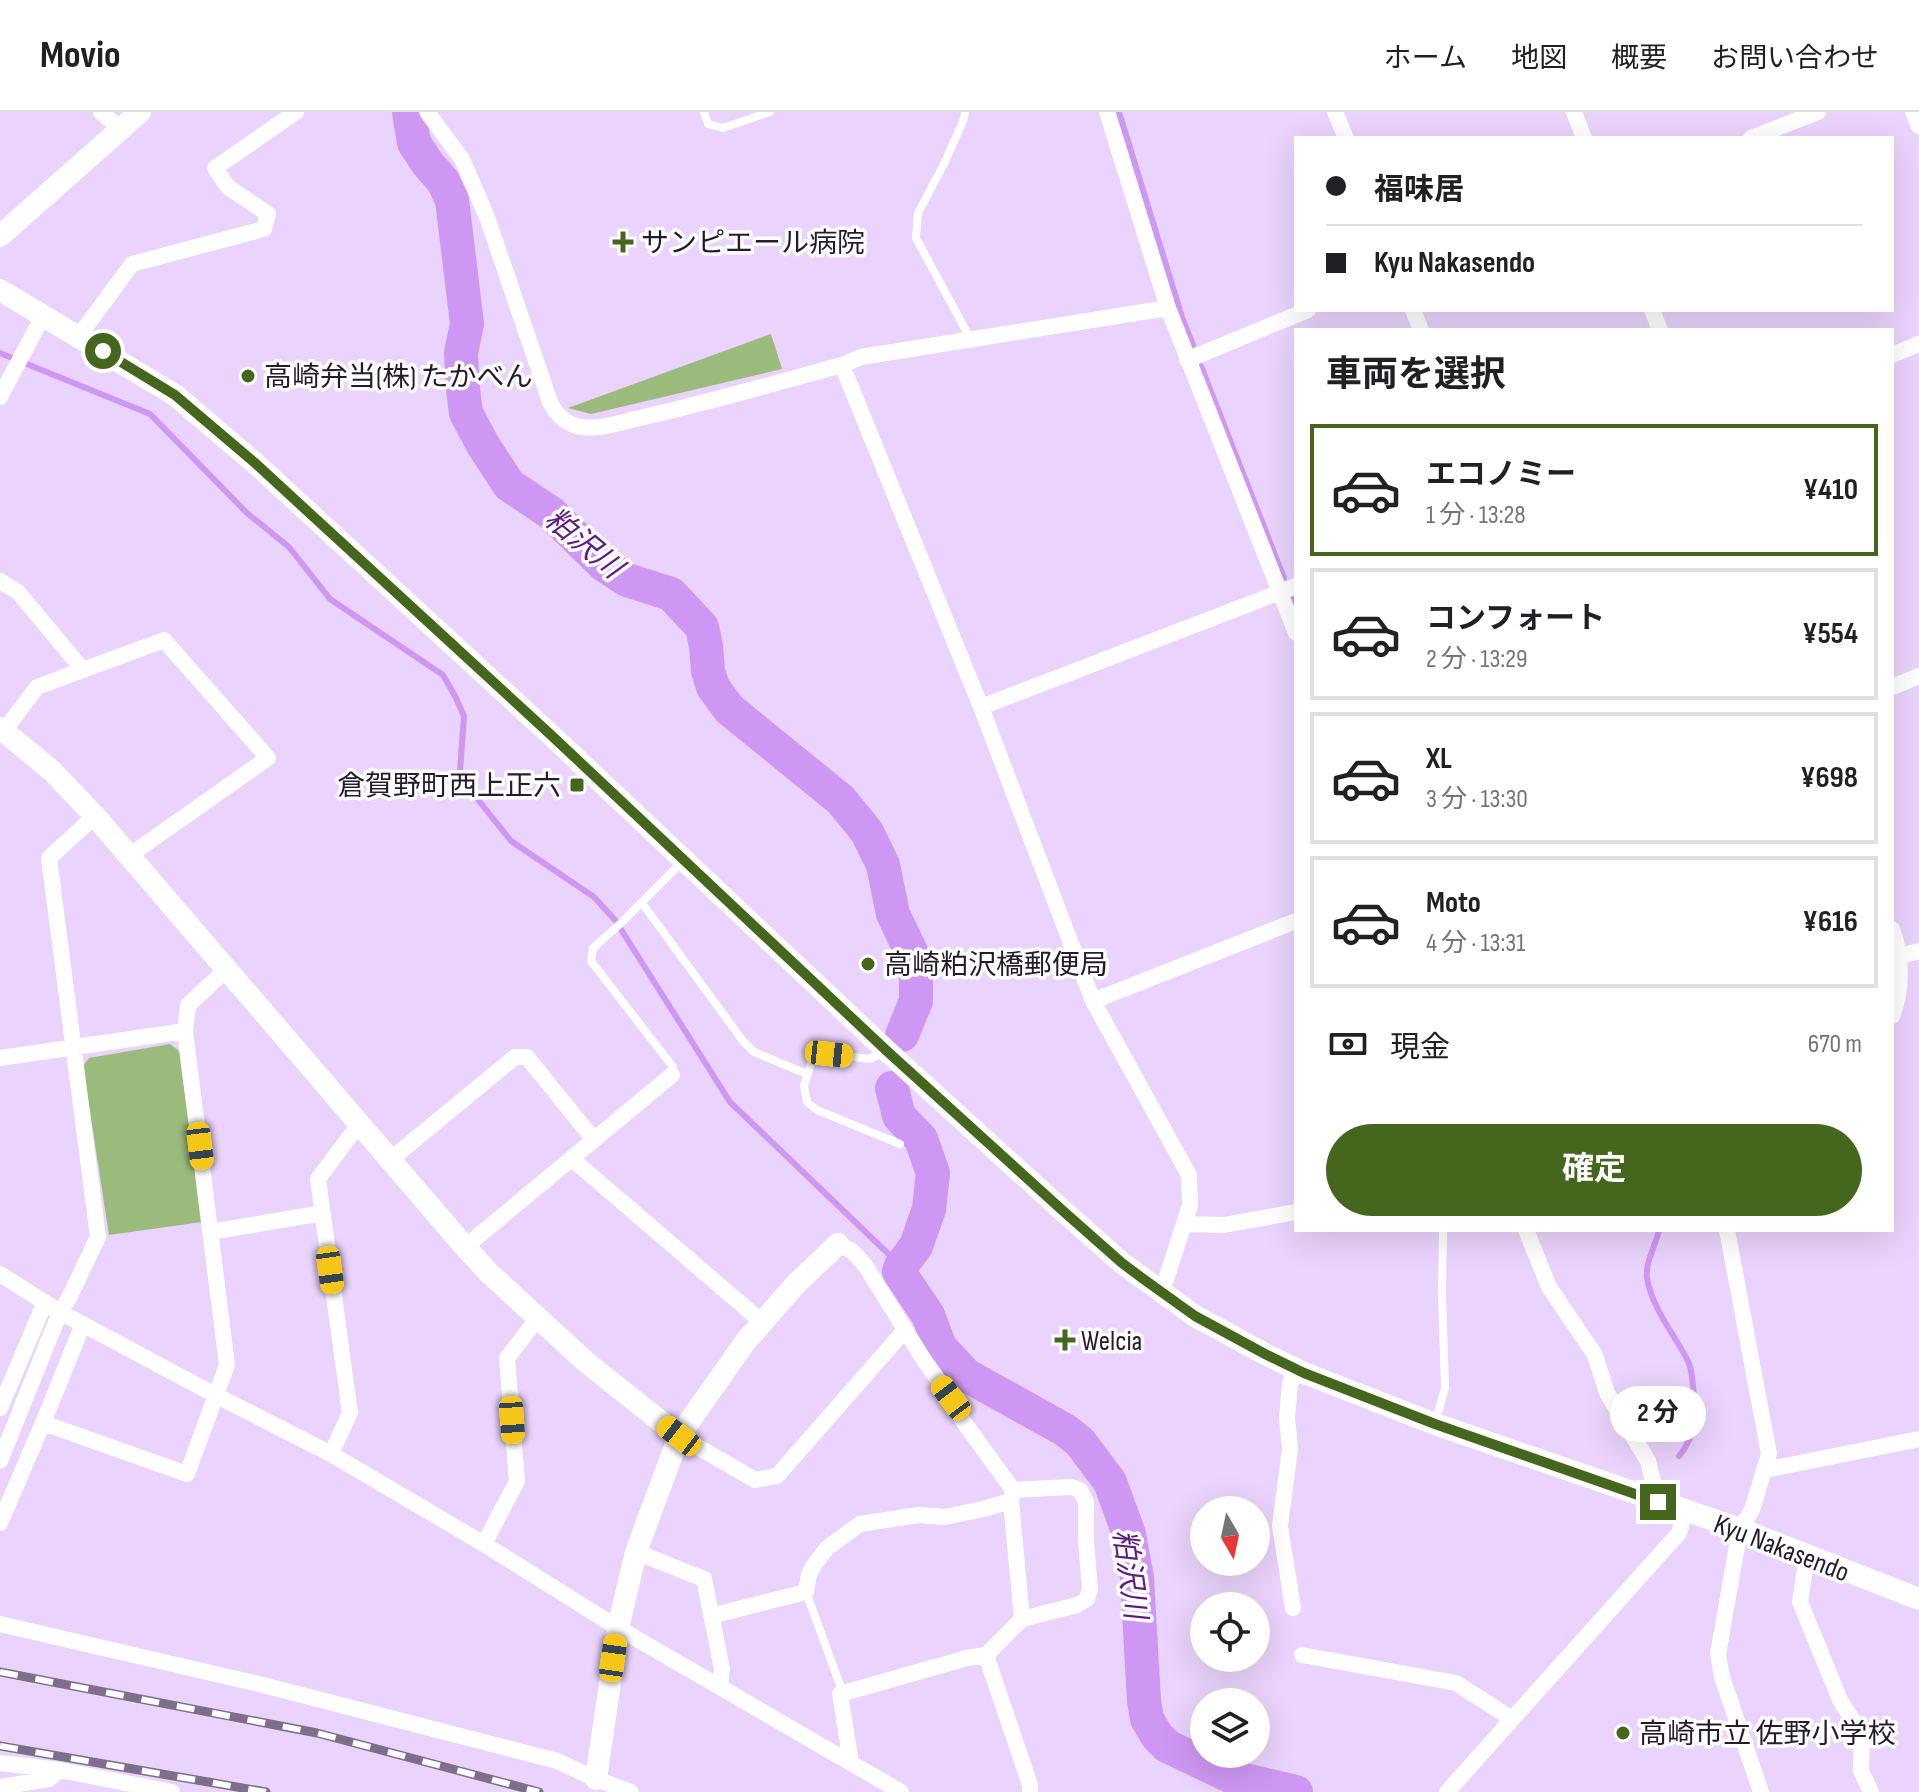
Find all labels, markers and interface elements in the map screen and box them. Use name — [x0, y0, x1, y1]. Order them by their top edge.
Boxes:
text: Movio — [40, 33, 120, 78]
text: ホーム — [1384, 42, 1467, 75]
text: 地図 — [1511, 42, 1567, 75]
text: 概要 — [1611, 42, 1667, 75]
text: お問い合わせ — [1711, 42, 1879, 75]
text: 福味居 — [1374, 172, 1464, 208]
place label: サンピエール病院 — [641, 227, 865, 260]
marker: サンピエール病院 — [612, 231, 634, 253]
text: Kyu Nakasendo — [1374, 245, 1535, 281]
route start — [85, 333, 121, 369]
text: 車両を選択 — [1326, 354, 1506, 397]
place label: 高崎弁当(株) たかべん — [264, 361, 533, 394]
marker: 高崎弁当(株) たかべん — [239, 367, 257, 385]
icon: car — [1330, 454, 1402, 526]
text: エコノミー — [1426, 457, 1576, 493]
text: ¥410 — [1803, 472, 1858, 508]
text: 1 分 · 13:28 — [1426, 500, 1526, 531]
water label: 粕沢川 — [537, 501, 632, 588]
icon: car — [1330, 598, 1402, 670]
text: コンフォート — [1426, 601, 1605, 637]
text: ¥554 — [1802, 616, 1858, 652]
text: 2 分 · 13:29 — [1426, 644, 1527, 675]
text: XL — [1426, 741, 1452, 777]
icon: car — [1330, 742, 1402, 814]
text: ¥698 — [1800, 760, 1858, 796]
place label: 倉賀野町西上正六 — [337, 770, 561, 803]
marker: 倉賀野町西上正六 — [568, 776, 586, 794]
text: 3 分 · 13:30 — [1426, 784, 1528, 815]
text: Moto — [1426, 885, 1481, 921]
icon: car — [1330, 886, 1402, 958]
text: ¥616 — [1803, 904, 1858, 940]
text: 4 分 · 13:31 — [1426, 928, 1525, 959]
place label: 高崎粕沢橋郵便局 — [884, 949, 1108, 982]
marker: 高崎粕沢橋郵便局 — [859, 955, 877, 973]
icon: cash — [1326, 1022, 1370, 1066]
text: 670 m — [1808, 1029, 1862, 1060]
text: 現金 — [1390, 1030, 1450, 1066]
car — [804, 1040, 854, 1068]
car — [185, 1121, 215, 1171]
button: 確定 — [1326, 1124, 1862, 1216]
car — [315, 1245, 345, 1295]
place label: Welcia — [1081, 1325, 1142, 1358]
marker: Welcia — [1056, 1331, 1074, 1349]
car — [927, 1372, 975, 1424]
callout: 2 分 — [1610, 1386, 1706, 1442]
car — [498, 1395, 526, 1445]
text: 2 分 — [1637, 1398, 1679, 1429]
car — [653, 1412, 705, 1460]
route end — [1640, 1484, 1676, 1520]
north arrow — [1190, 1496, 1270, 1576]
map controls — [1190, 1496, 1270, 1768]
street label: Kyu Nakasendo — [1709, 1508, 1854, 1589]
water label: 粕沢川 — [1105, 1527, 1154, 1624]
button: locate — [1190, 1592, 1270, 1672]
car — [598, 1633, 628, 1683]
button: layers — [1190, 1688, 1270, 1768]
place label: 高崎市立 佐野小学校 — [1639, 1718, 1895, 1751]
marker: 高崎市立 佐野小学校 — [1614, 1724, 1632, 1742]

